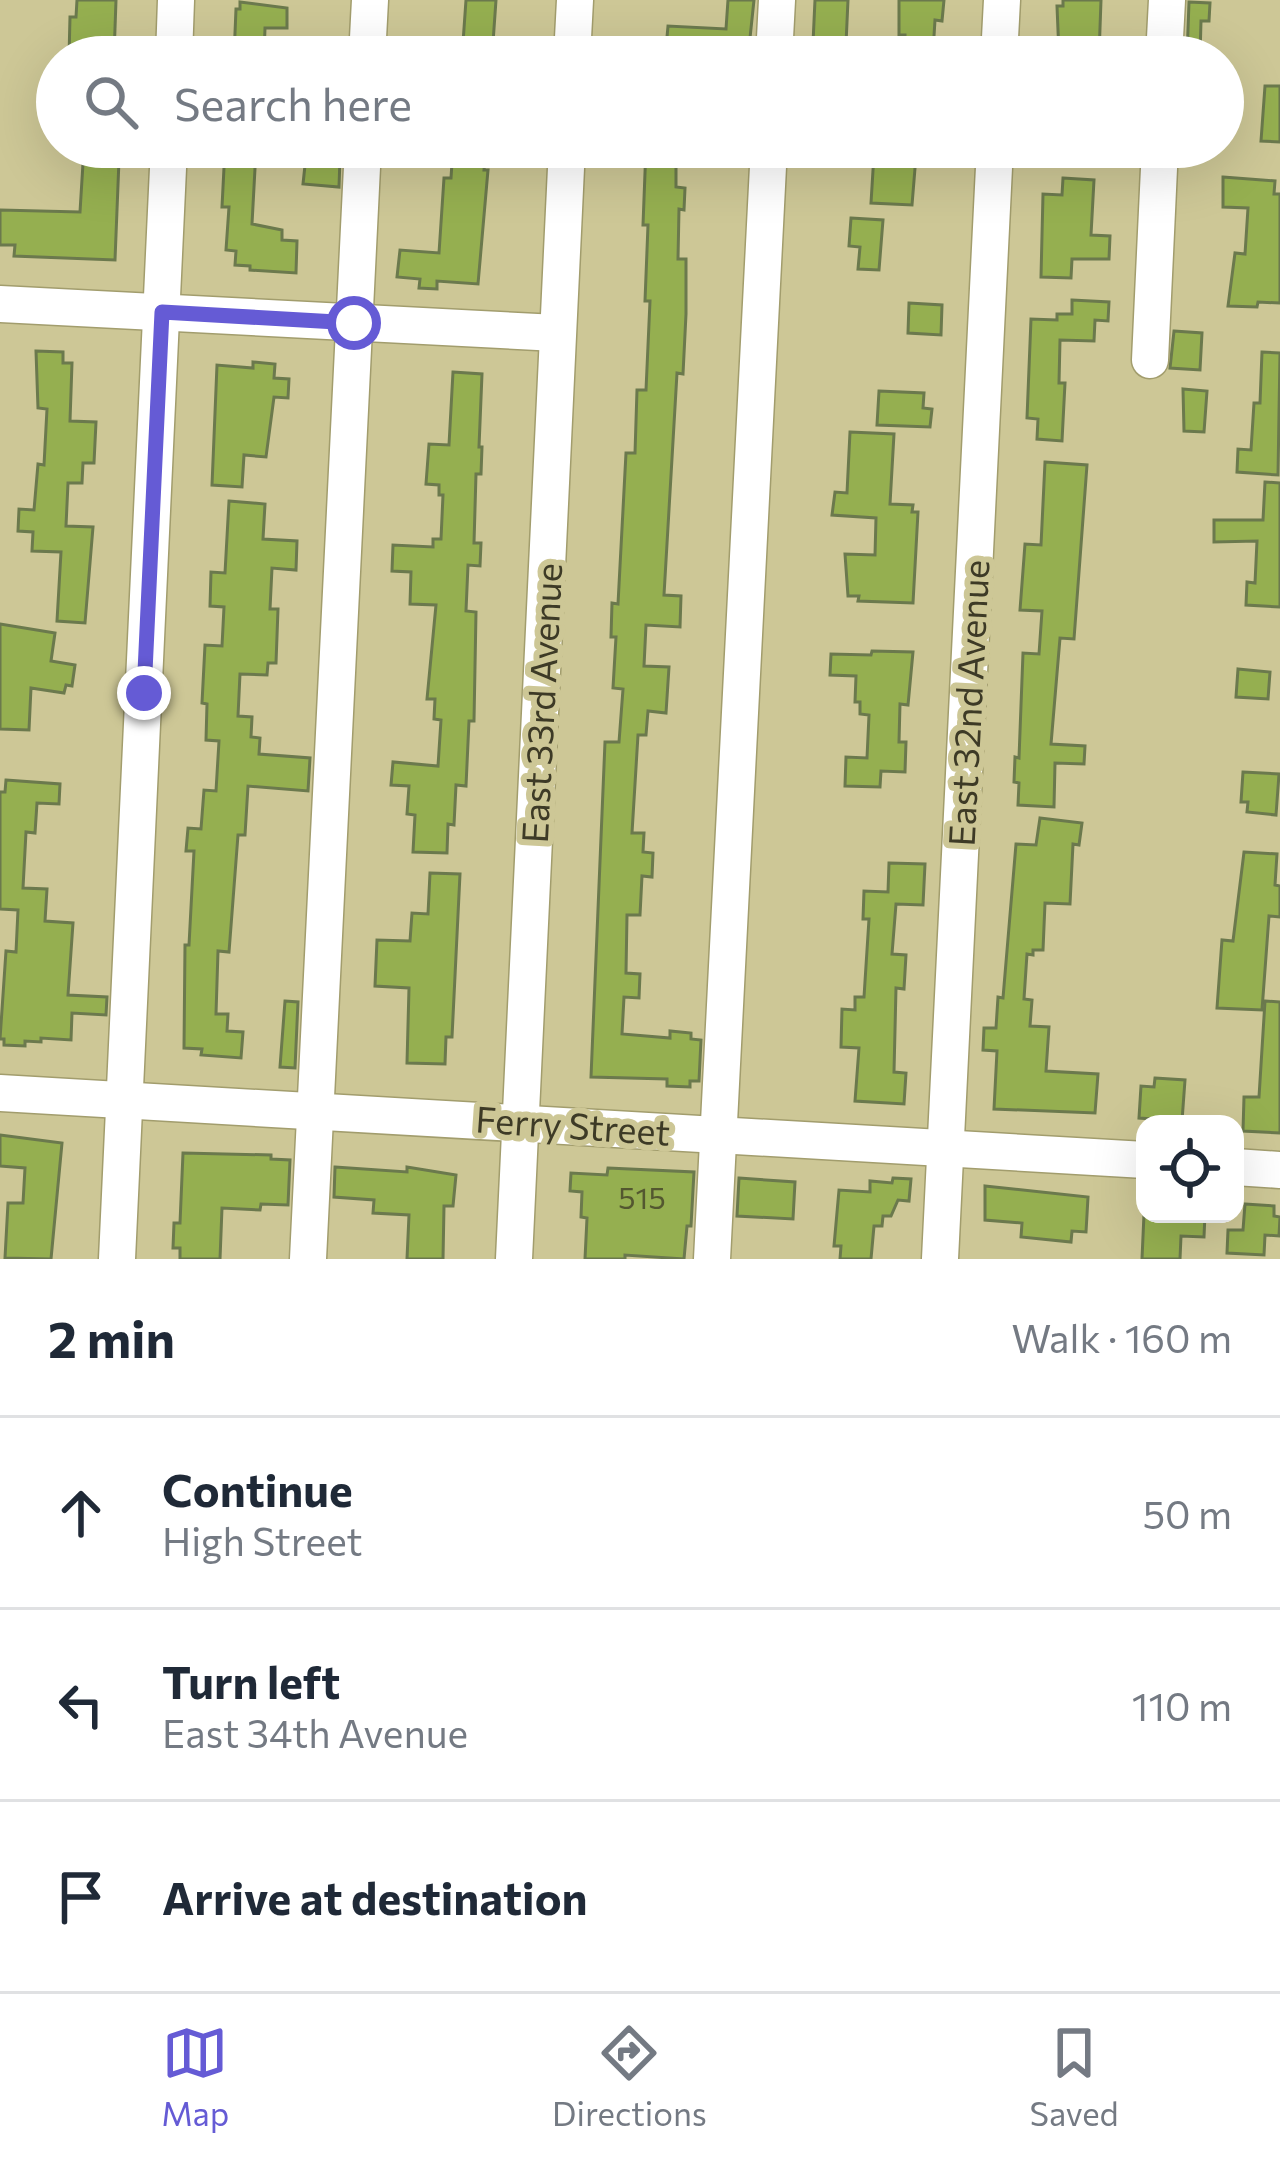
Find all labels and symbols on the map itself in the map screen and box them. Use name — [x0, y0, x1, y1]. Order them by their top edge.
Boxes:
route start — [327, 296, 381, 350]
street label: East 32nd Avenue — [938, 559, 996, 847]
street label: East 33rd Avenue — [511, 562, 569, 844]
route end — [117, 666, 171, 720]
street label: Ferry Street — [474, 1095, 672, 1153]
house number: 515 — [618, 1178, 666, 1215]

